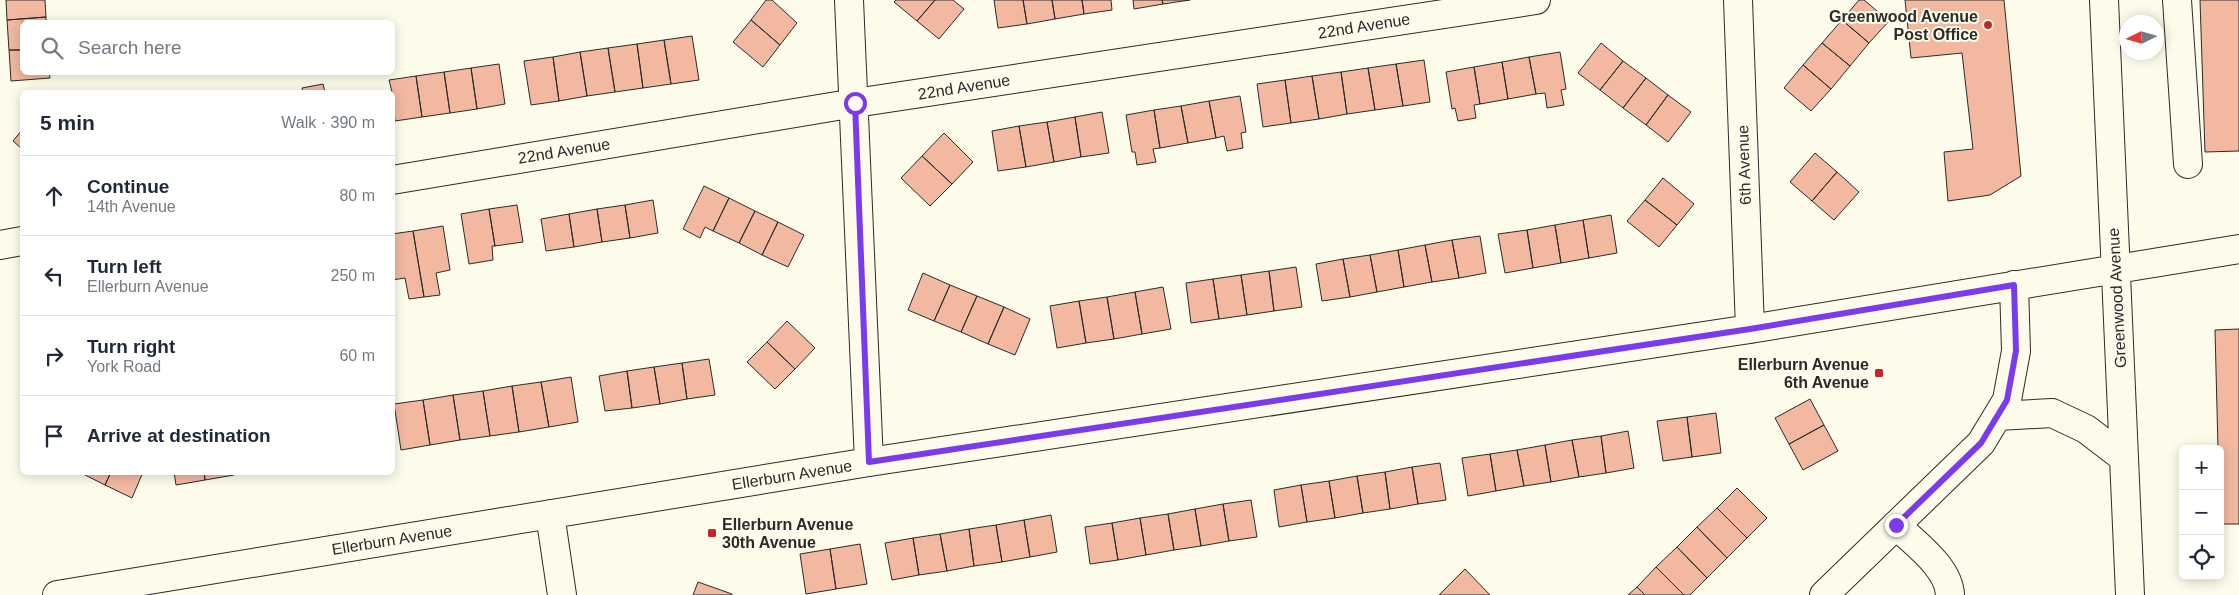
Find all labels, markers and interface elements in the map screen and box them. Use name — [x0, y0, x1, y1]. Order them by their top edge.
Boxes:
place label: Greenwood Avenue Post Office — [1829, 8, 1978, 43]
street label: 22nd Avenue — [1317, 10, 1411, 42]
north arrow — [2119, 15, 2164, 60]
marker: Greenwood Avenue Post Office — [1982, 19, 1994, 31]
search box — [20, 20, 395, 75]
icon: search — [38, 34, 66, 62]
text: Search here — [78, 37, 182, 58]
street label: 22nd Avenue — [917, 71, 1011, 103]
route start — [844, 92, 867, 115]
text: 5 min — [40, 111, 95, 134]
text: Walk · 390 m — [281, 114, 375, 131]
street label: 6th Avenue — [1734, 125, 1754, 205]
street label: 22nd Avenue — [517, 135, 611, 167]
text: Continue — [87, 176, 169, 197]
icon: ahead — [40, 182, 68, 210]
text: 80 m — [339, 187, 375, 204]
text: 14th Avenue — [87, 198, 176, 215]
street label: Greenwood Avenue — [2105, 227, 2129, 368]
text: Turn left — [87, 256, 162, 277]
icon: left — [40, 262, 68, 290]
text: 250 m — [331, 267, 375, 284]
text: Ellerburn Avenue — [87, 278, 209, 295]
text: Turn right — [87, 336, 175, 357]
icon: right — [40, 342, 68, 370]
text: 60 m — [339, 347, 375, 364]
place label: Ellerburn Avenue 6th Avenue — [1738, 356, 1869, 391]
text: York Road — [87, 358, 161, 375]
marker: Ellerburn Avenue 6th Avenue — [1873, 367, 1885, 379]
icon: arrive — [40, 422, 68, 450]
text: Arrive at destination — [87, 425, 271, 446]
map controls — [2179, 445, 2224, 580]
button: + — [2179, 445, 2224, 490]
street label: Ellerburn Avenue — [731, 457, 853, 493]
button: − — [2179, 490, 2224, 535]
route end — [1885, 514, 1908, 537]
place label: Ellerburn Avenue 30th Avenue — [722, 516, 853, 551]
street label: Ellerburn Avenue — [331, 522, 453, 558]
marker: Ellerburn Avenue 30th Avenue — [706, 527, 718, 539]
button: locate — [2179, 535, 2224, 580]

